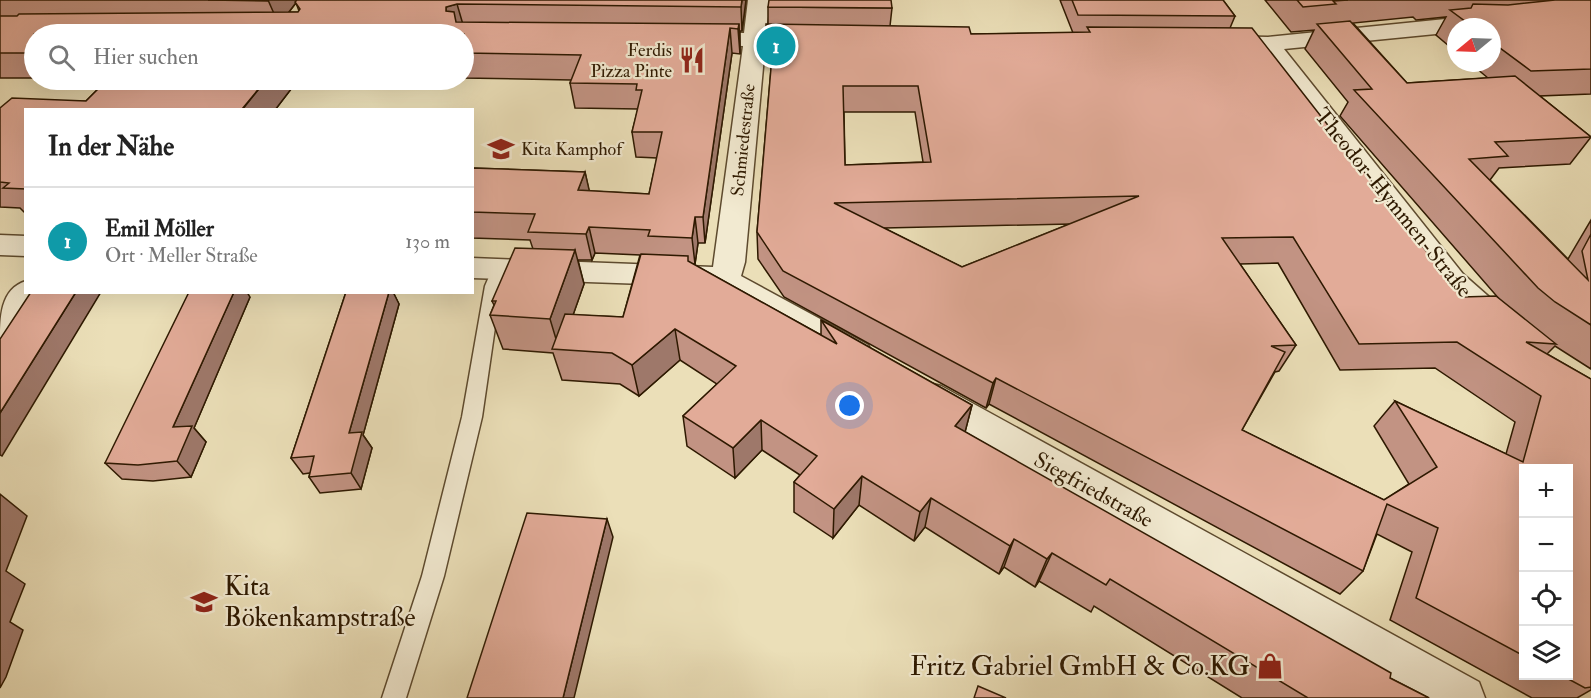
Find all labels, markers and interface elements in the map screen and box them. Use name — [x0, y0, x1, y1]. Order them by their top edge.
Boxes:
north arrow — [1447, 18, 1501, 72]
search box — [24, 24, 474, 90]
pin: 1 — [756, 24, 796, 68]
place label: Ferdis Pizza Pinte — [590, 39, 672, 83]
icon: search — [45, 41, 78, 74]
text: Hier suchen — [93, 43, 199, 71]
restaurant icon: Ferdis Pizza Pinte — [677, 45, 707, 75]
street label: Schmiedestraße — [726, 82, 761, 197]
street label: Theodor-Hymmen-Straße — [1308, 102, 1478, 303]
text: In der Nähe — [48, 131, 174, 163]
school or university icon: Kita Kamphof — [486, 134, 516, 164]
place label: Kita Kamphof — [521, 138, 625, 161]
text: Emil Möller — [105, 215, 214, 243]
text: 1 — [64, 229, 71, 254]
text: 130 m — [405, 229, 450, 254]
text: Ort · Meller Straße — [105, 243, 258, 268]
your location — [835, 391, 864, 420]
street label: Siegfriedstraße — [1029, 446, 1158, 534]
map controls — [1519, 464, 1573, 680]
button: + — [1519, 464, 1573, 518]
button: − — [1519, 518, 1573, 572]
place label: Kita Bökenkampstraße — [224, 570, 416, 635]
button: locate — [1519, 572, 1573, 626]
school or university icon: Kita Bökenkampstraße — [189, 587, 219, 617]
button: layers — [1519, 626, 1573, 680]
place label: Fritz Gabriel GmbH & Co.KG — [910, 650, 1250, 683]
shop icon: Fritz Gabriel GmbH & Co.KG — [1255, 651, 1285, 681]

